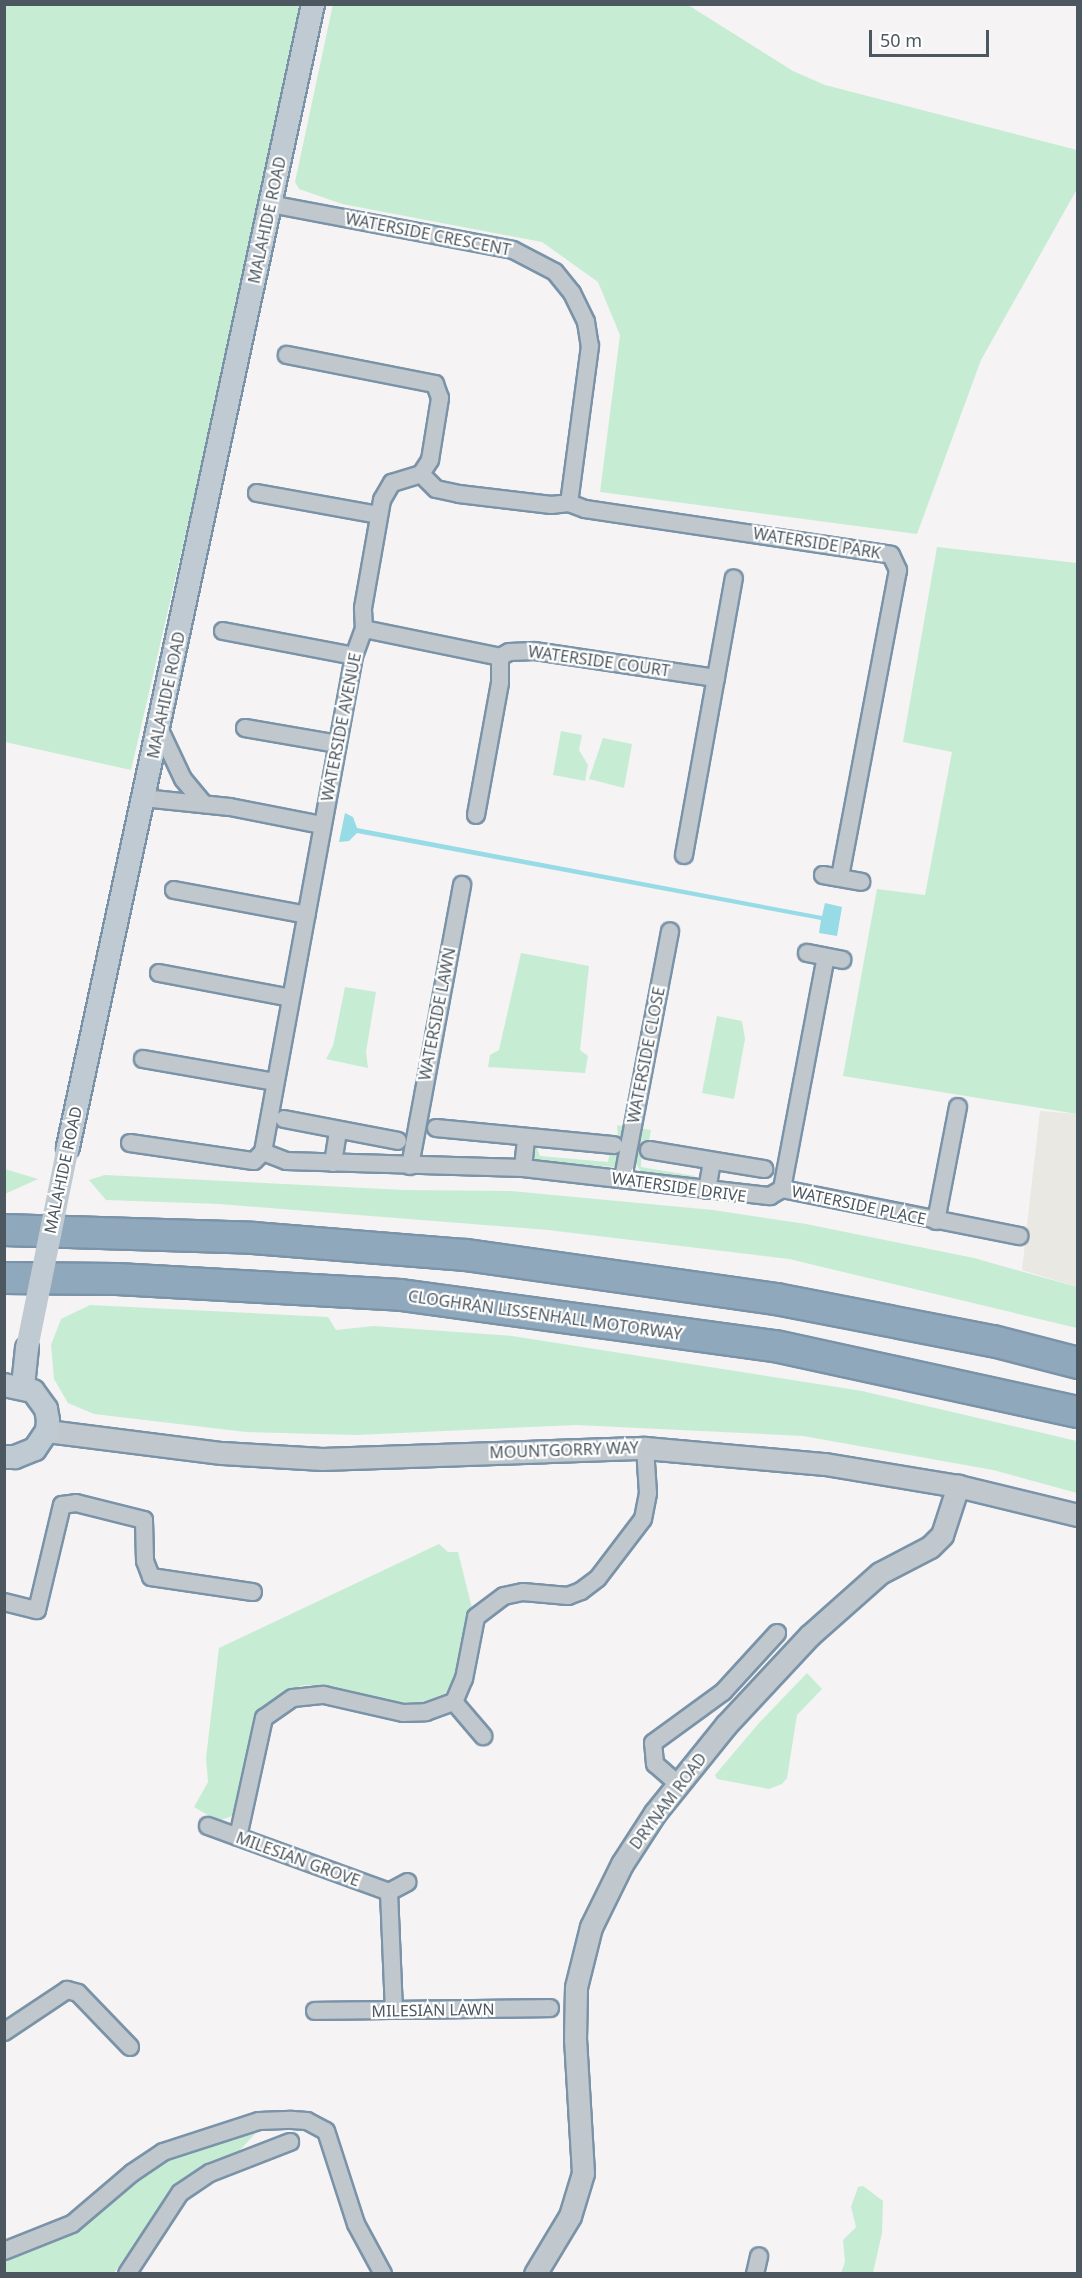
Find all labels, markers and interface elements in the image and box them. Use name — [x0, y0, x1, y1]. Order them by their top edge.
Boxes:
scale bar — [872, 18, 992, 56]
text: 50 m — [880, 28, 922, 52]
street label: MALAHIDE ROAD — [244, 155, 290, 285]
street label: WATERSIDE CRESCENT — [344, 209, 512, 259]
street label: WATERSIDE PARK — [752, 523, 882, 563]
street label: MALAHIDE ROAD — [143, 630, 189, 760]
street label: WATERSIDE COURT — [527, 642, 671, 680]
street label: WATERSIDE AVENUE — [317, 651, 365, 803]
street label: WATERSIDE LAWN — [415, 946, 459, 1082]
street label: WATERSIDE CLOSE — [623, 985, 669, 1125]
street label: MALAHIDE ROAD — [40, 1105, 86, 1235]
street label: WATERSIDE DRIVE — [611, 1168, 747, 1206]
street label: WATERSIDE PLACE — [790, 1181, 928, 1229]
street label: CLOGHRAN LISSENHALL MOTORWAY — [407, 1286, 683, 1344]
street label: MOUNTGORRY WAY — [489, 1438, 639, 1462]
street label: DRYNAM ROAD — [625, 1749, 711, 1853]
street label: MILESIAN GROVE — [233, 1828, 363, 1890]
street label: MILESIAN LAWN — [371, 1999, 495, 2021]

